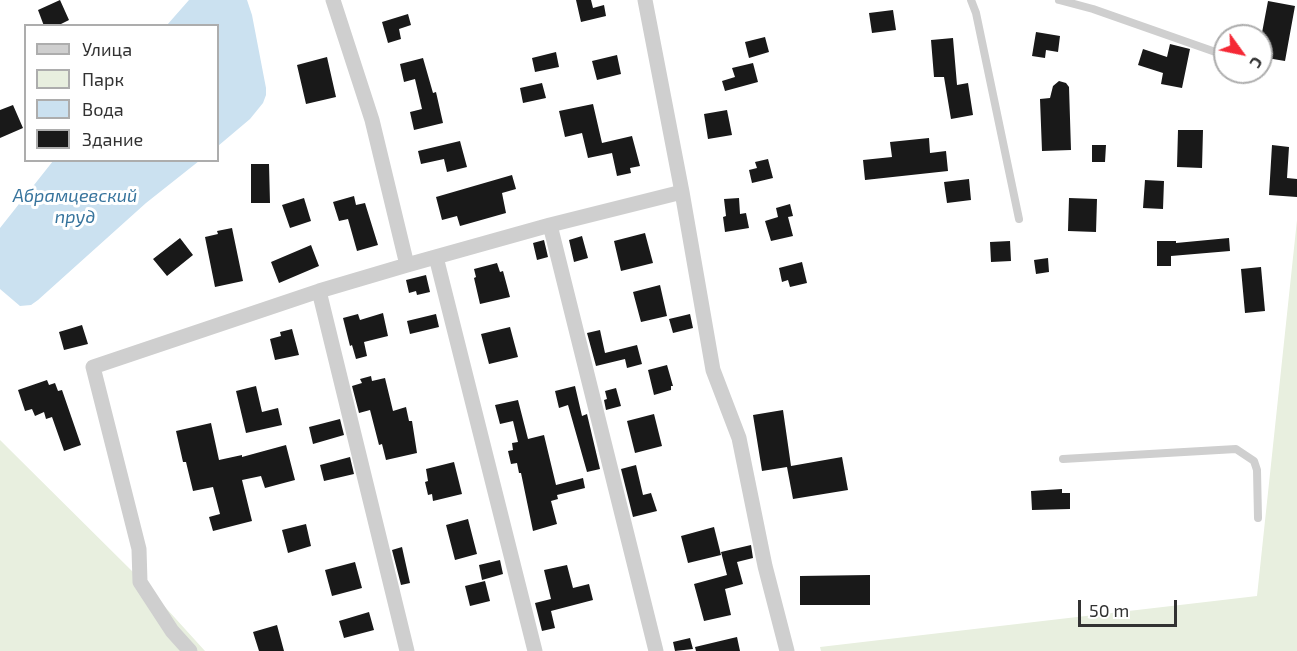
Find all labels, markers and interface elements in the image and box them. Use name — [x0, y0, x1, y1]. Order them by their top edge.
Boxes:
legend — [24, 24, 219, 162]
north arrow — [1213, 24, 1273, 84]
text: Улица — [82, 38, 132, 60]
text: С — [1246, 54, 1267, 72]
text: Парк — [82, 68, 124, 90]
text: Вода — [82, 98, 124, 120]
text: Здание — [82, 128, 143, 150]
water label: Абрамцевский пруд — [13, 185, 137, 228]
scale bar — [1081, 588, 1180, 626]
text: 50 m — [1089, 599, 1129, 621]

